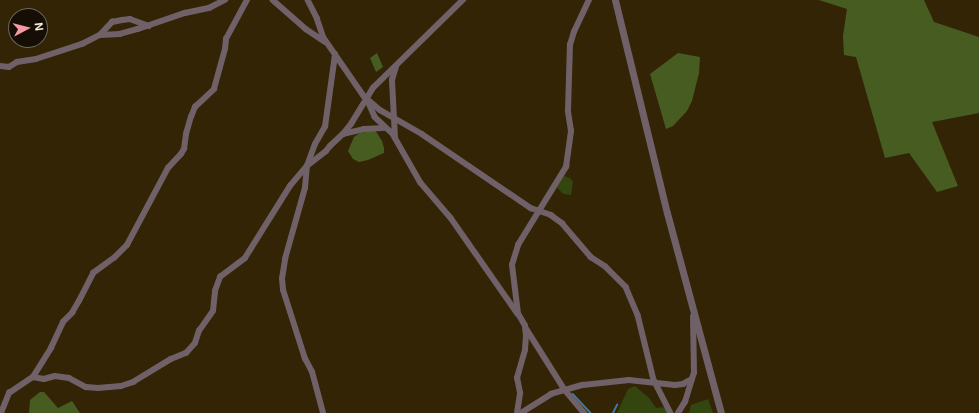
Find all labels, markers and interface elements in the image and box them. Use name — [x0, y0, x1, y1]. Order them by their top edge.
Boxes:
north arrow — [8, 8, 48, 48]
text: N — [31, 22, 46, 32]

